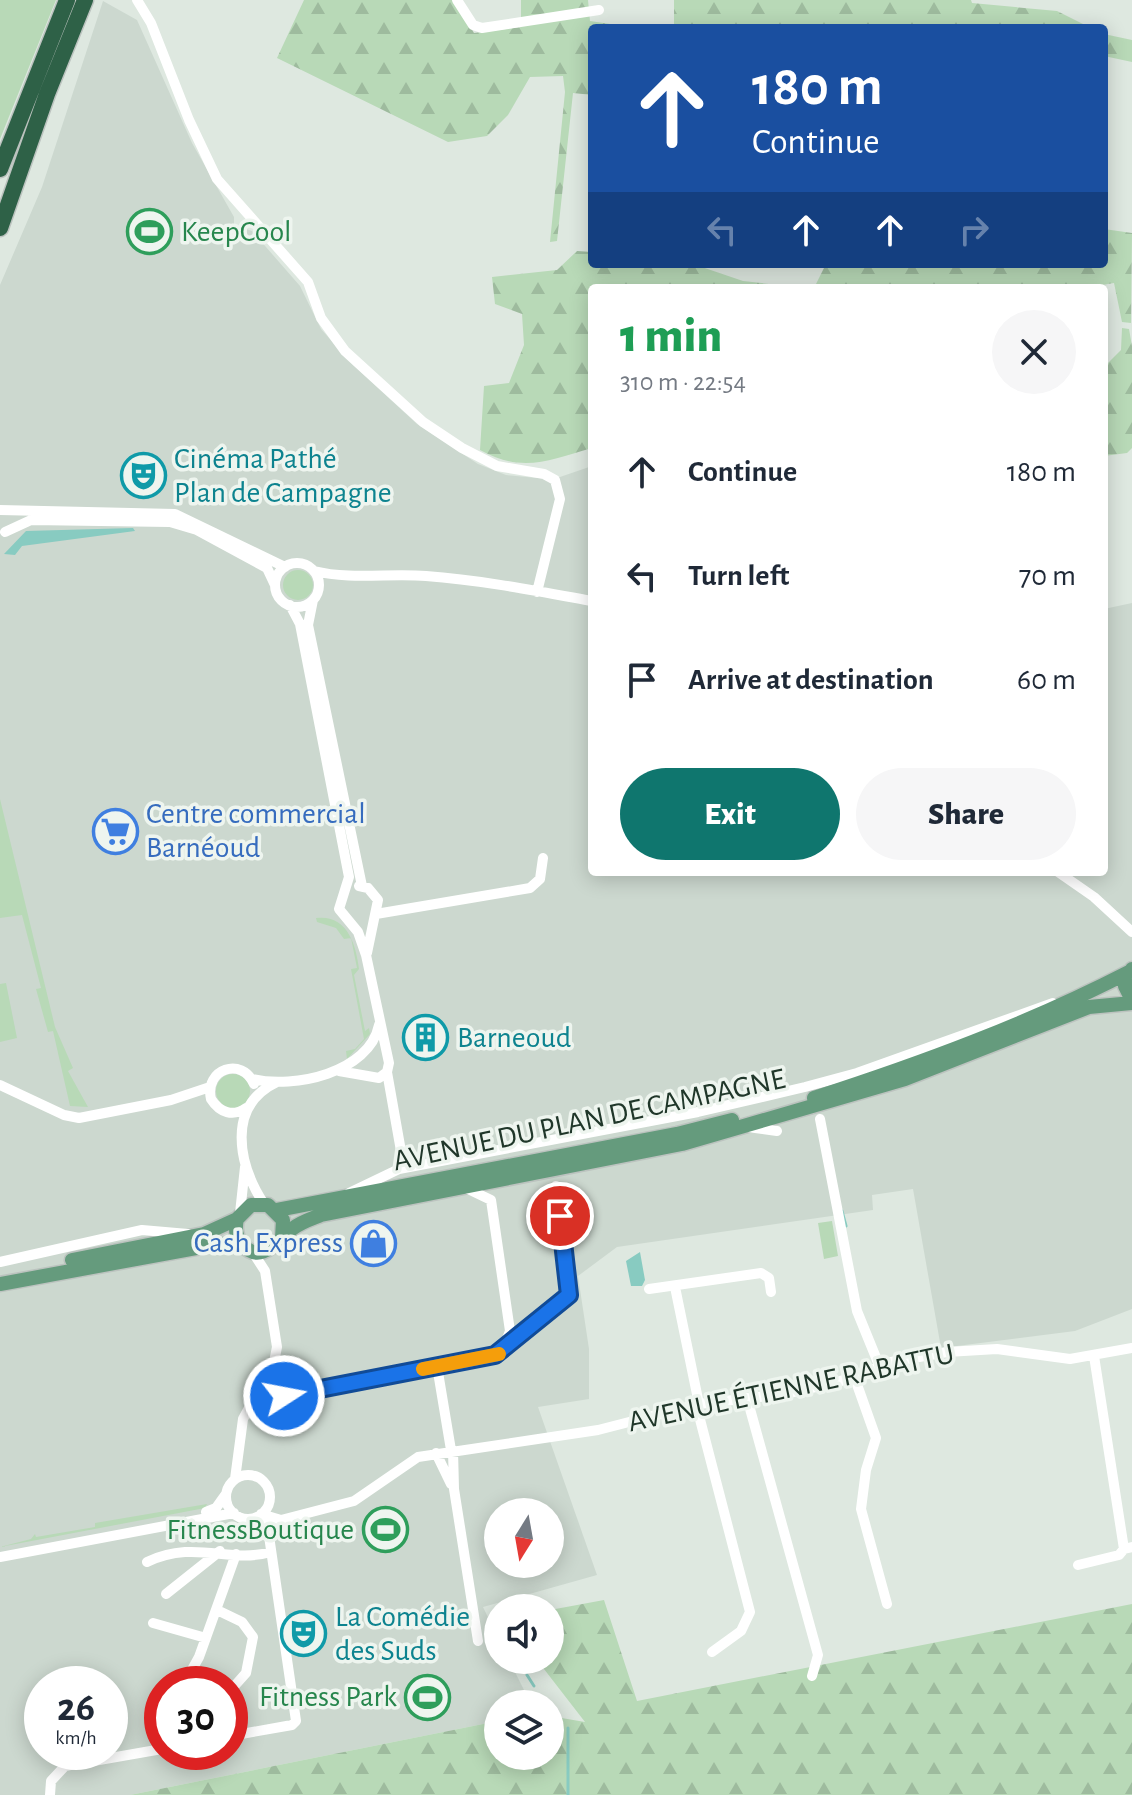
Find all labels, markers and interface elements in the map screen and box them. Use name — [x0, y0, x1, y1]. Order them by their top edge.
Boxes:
icon: ahead — [620, 56, 724, 160]
text: 180 m — [752, 59, 883, 115]
text: Continue — [752, 124, 880, 160]
sports icon: KeepCool — [126, 208, 174, 256]
icon: left — [700, 208, 744, 252]
icon: ahead — [784, 208, 828, 252]
icon: ahead — [868, 208, 912, 252]
icon: right — [952, 208, 996, 252]
place label: KeepCool — [181, 217, 292, 247]
button: close — [992, 310, 1076, 394]
text: 1 min — [620, 313, 722, 361]
text: 310 m · 22:54 — [620, 369, 746, 395]
place label: Cinéma Pathé Plan de Campagne — [174, 444, 392, 508]
icon: ahead — [620, 450, 664, 494]
theatre icon: Cinéma Pathé Plan de Campagne — [119, 452, 167, 500]
text: Continue — [688, 457, 797, 487]
text: 180 m — [1007, 457, 1076, 487]
icon: left — [620, 554, 664, 598]
text: Turn left — [688, 561, 789, 591]
text: 70 m — [1019, 561, 1076, 591]
icon: arrive — [620, 658, 664, 702]
text: Arrive at destination — [688, 665, 934, 695]
text: 60 m — [1017, 665, 1076, 695]
button: Exit — [620, 768, 840, 860]
button: Share — [856, 768, 1076, 860]
place label: Centre commercial Barnéoud — [146, 799, 366, 863]
supermarket icon: Centre commercial Barnéoud — [91, 807, 139, 855]
building icon: Barneoud — [402, 1014, 450, 1062]
place label: Barneoud — [457, 1023, 571, 1053]
street label: AVENUE DU PLAN DE CAMPAGNE — [390, 1064, 788, 1176]
pin — [526, 1182, 594, 1250]
icon: arrive — [538, 1194, 582, 1238]
shop icon: Cash Express — [350, 1219, 398, 1267]
place label: Cash Express — [194, 1228, 343, 1258]
street label: AVENUE ÉTIENNE RABATTU — [625, 1337, 957, 1437]
position arrow — [242, 1354, 326, 1438]
north arrow — [484, 1498, 564, 1578]
map controls — [484, 1498, 564, 1770]
sports icon: FitnessBoutique — [361, 1506, 409, 1554]
place label: FitnessBoutique — [167, 1515, 354, 1545]
button: sound — [484, 1594, 564, 1674]
place label: La Comédie des Suds — [335, 1602, 470, 1666]
theatre icon: La Comédie des Suds — [280, 1610, 328, 1658]
speed limit sign: 30 — [144, 1666, 248, 1770]
sports icon: Fitness Park — [404, 1673, 452, 1721]
place label: Fitness Park — [259, 1682, 397, 1712]
text: 26 — [57, 1688, 95, 1728]
button: layers — [484, 1690, 564, 1770]
text: km/h — [55, 1728, 97, 1748]

